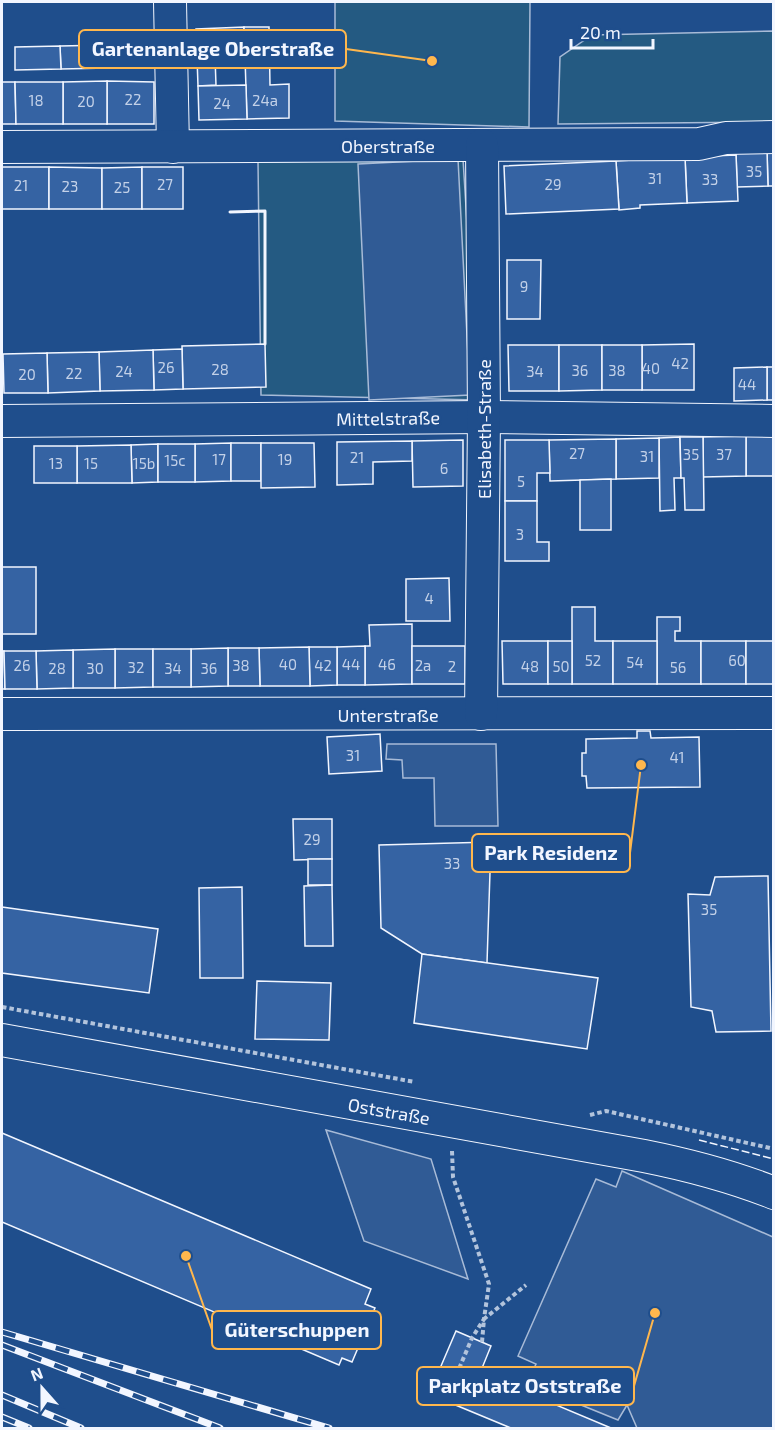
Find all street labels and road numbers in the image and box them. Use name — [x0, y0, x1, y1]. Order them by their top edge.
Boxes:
street label: Oberstraße — [341, 135, 435, 157]
street label: Elisabeth-Straße — [473, 359, 495, 499]
street label: Mittelstraße — [336, 406, 440, 430]
street label: Unterstraße — [337, 704, 439, 726]
street label: Oststraße — [346, 1093, 432, 1129]

